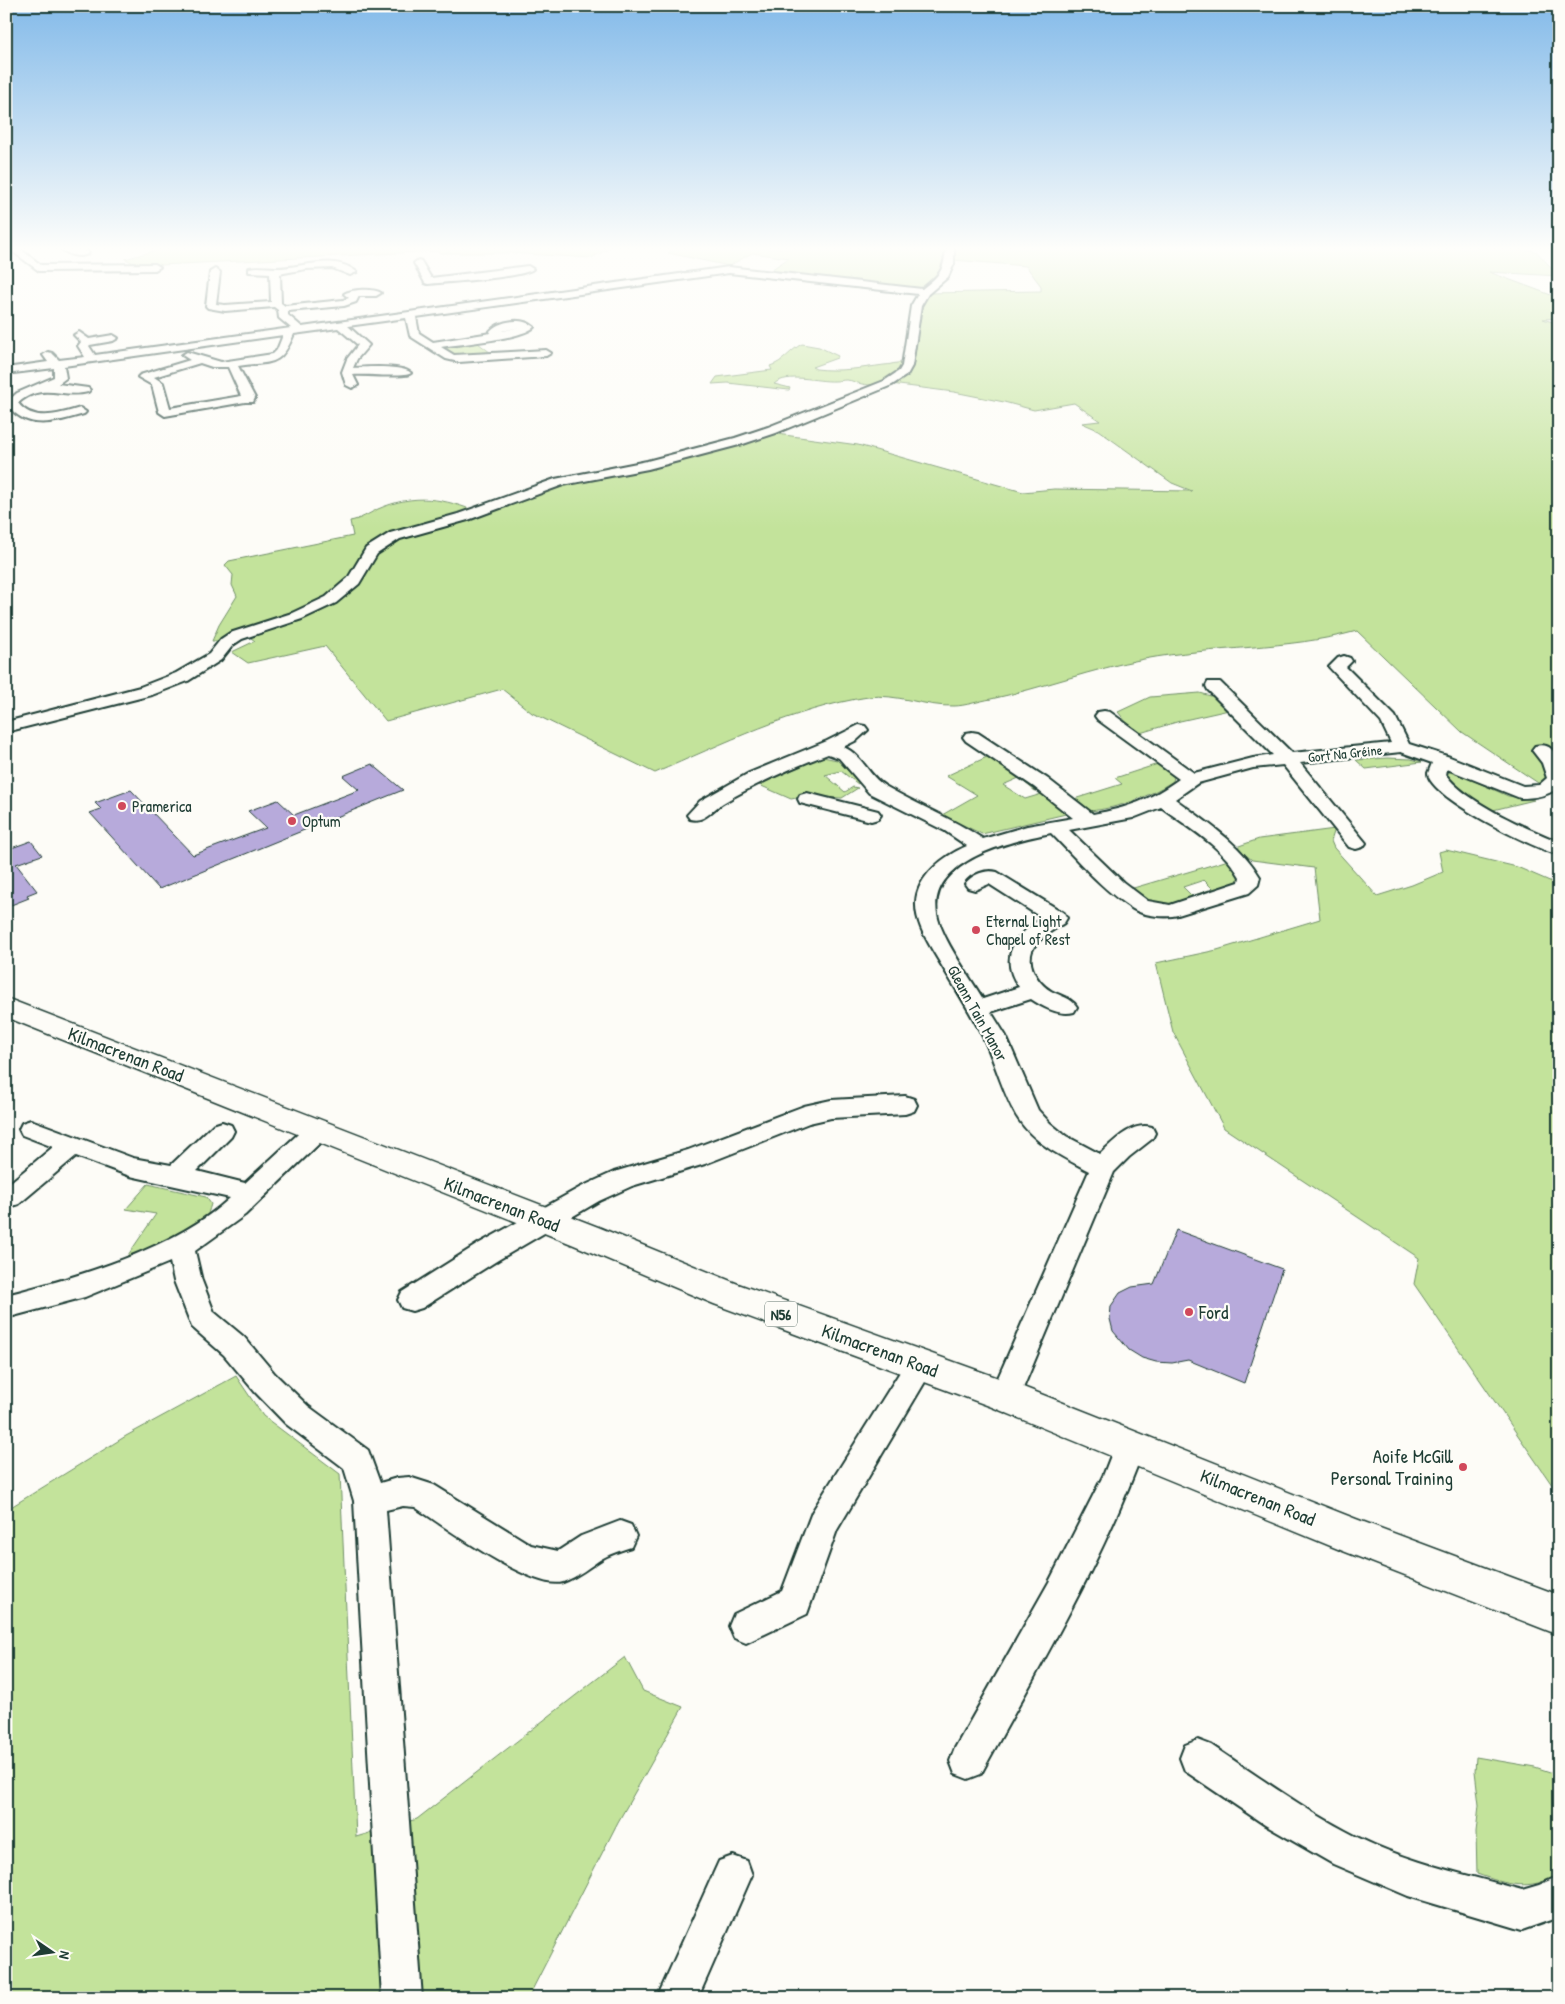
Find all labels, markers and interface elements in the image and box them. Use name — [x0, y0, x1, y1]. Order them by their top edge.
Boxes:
street label: Gort Na Gréine — [1307, 740, 1384, 766]
place label: Pramerica — [132, 795, 192, 817]
marker: Pramerica — [116, 800, 128, 812]
place label: Optum — [302, 810, 341, 832]
marker: Optum — [286, 815, 298, 827]
place label: Eternal Light Chapel of Rest — [986, 910, 1071, 950]
marker: Eternal Light Chapel of Rest — [970, 924, 982, 936]
street label: Gleann Tain Manor — [943, 961, 1013, 1065]
street label: Kilmacrenan Road — [64, 1020, 188, 1088]
street label: Kilmacrenan Road — [440, 1170, 564, 1238]
place label: Ford — [1198, 1299, 1229, 1325]
road number: N56 — [765, 1302, 797, 1326]
marker: Ford — [1183, 1306, 1195, 1318]
street label: Kilmacrenan Road — [818, 1317, 942, 1383]
place label: Aoife McGill Personal Training — [1331, 1443, 1454, 1491]
marker: Aoife McGill Personal Training — [1457, 1461, 1469, 1473]
street label: Kilmacrenan Road — [1197, 1462, 1320, 1532]
north arrow — [28, 1926, 78, 1976]
text: N — [55, 1949, 75, 1961]

